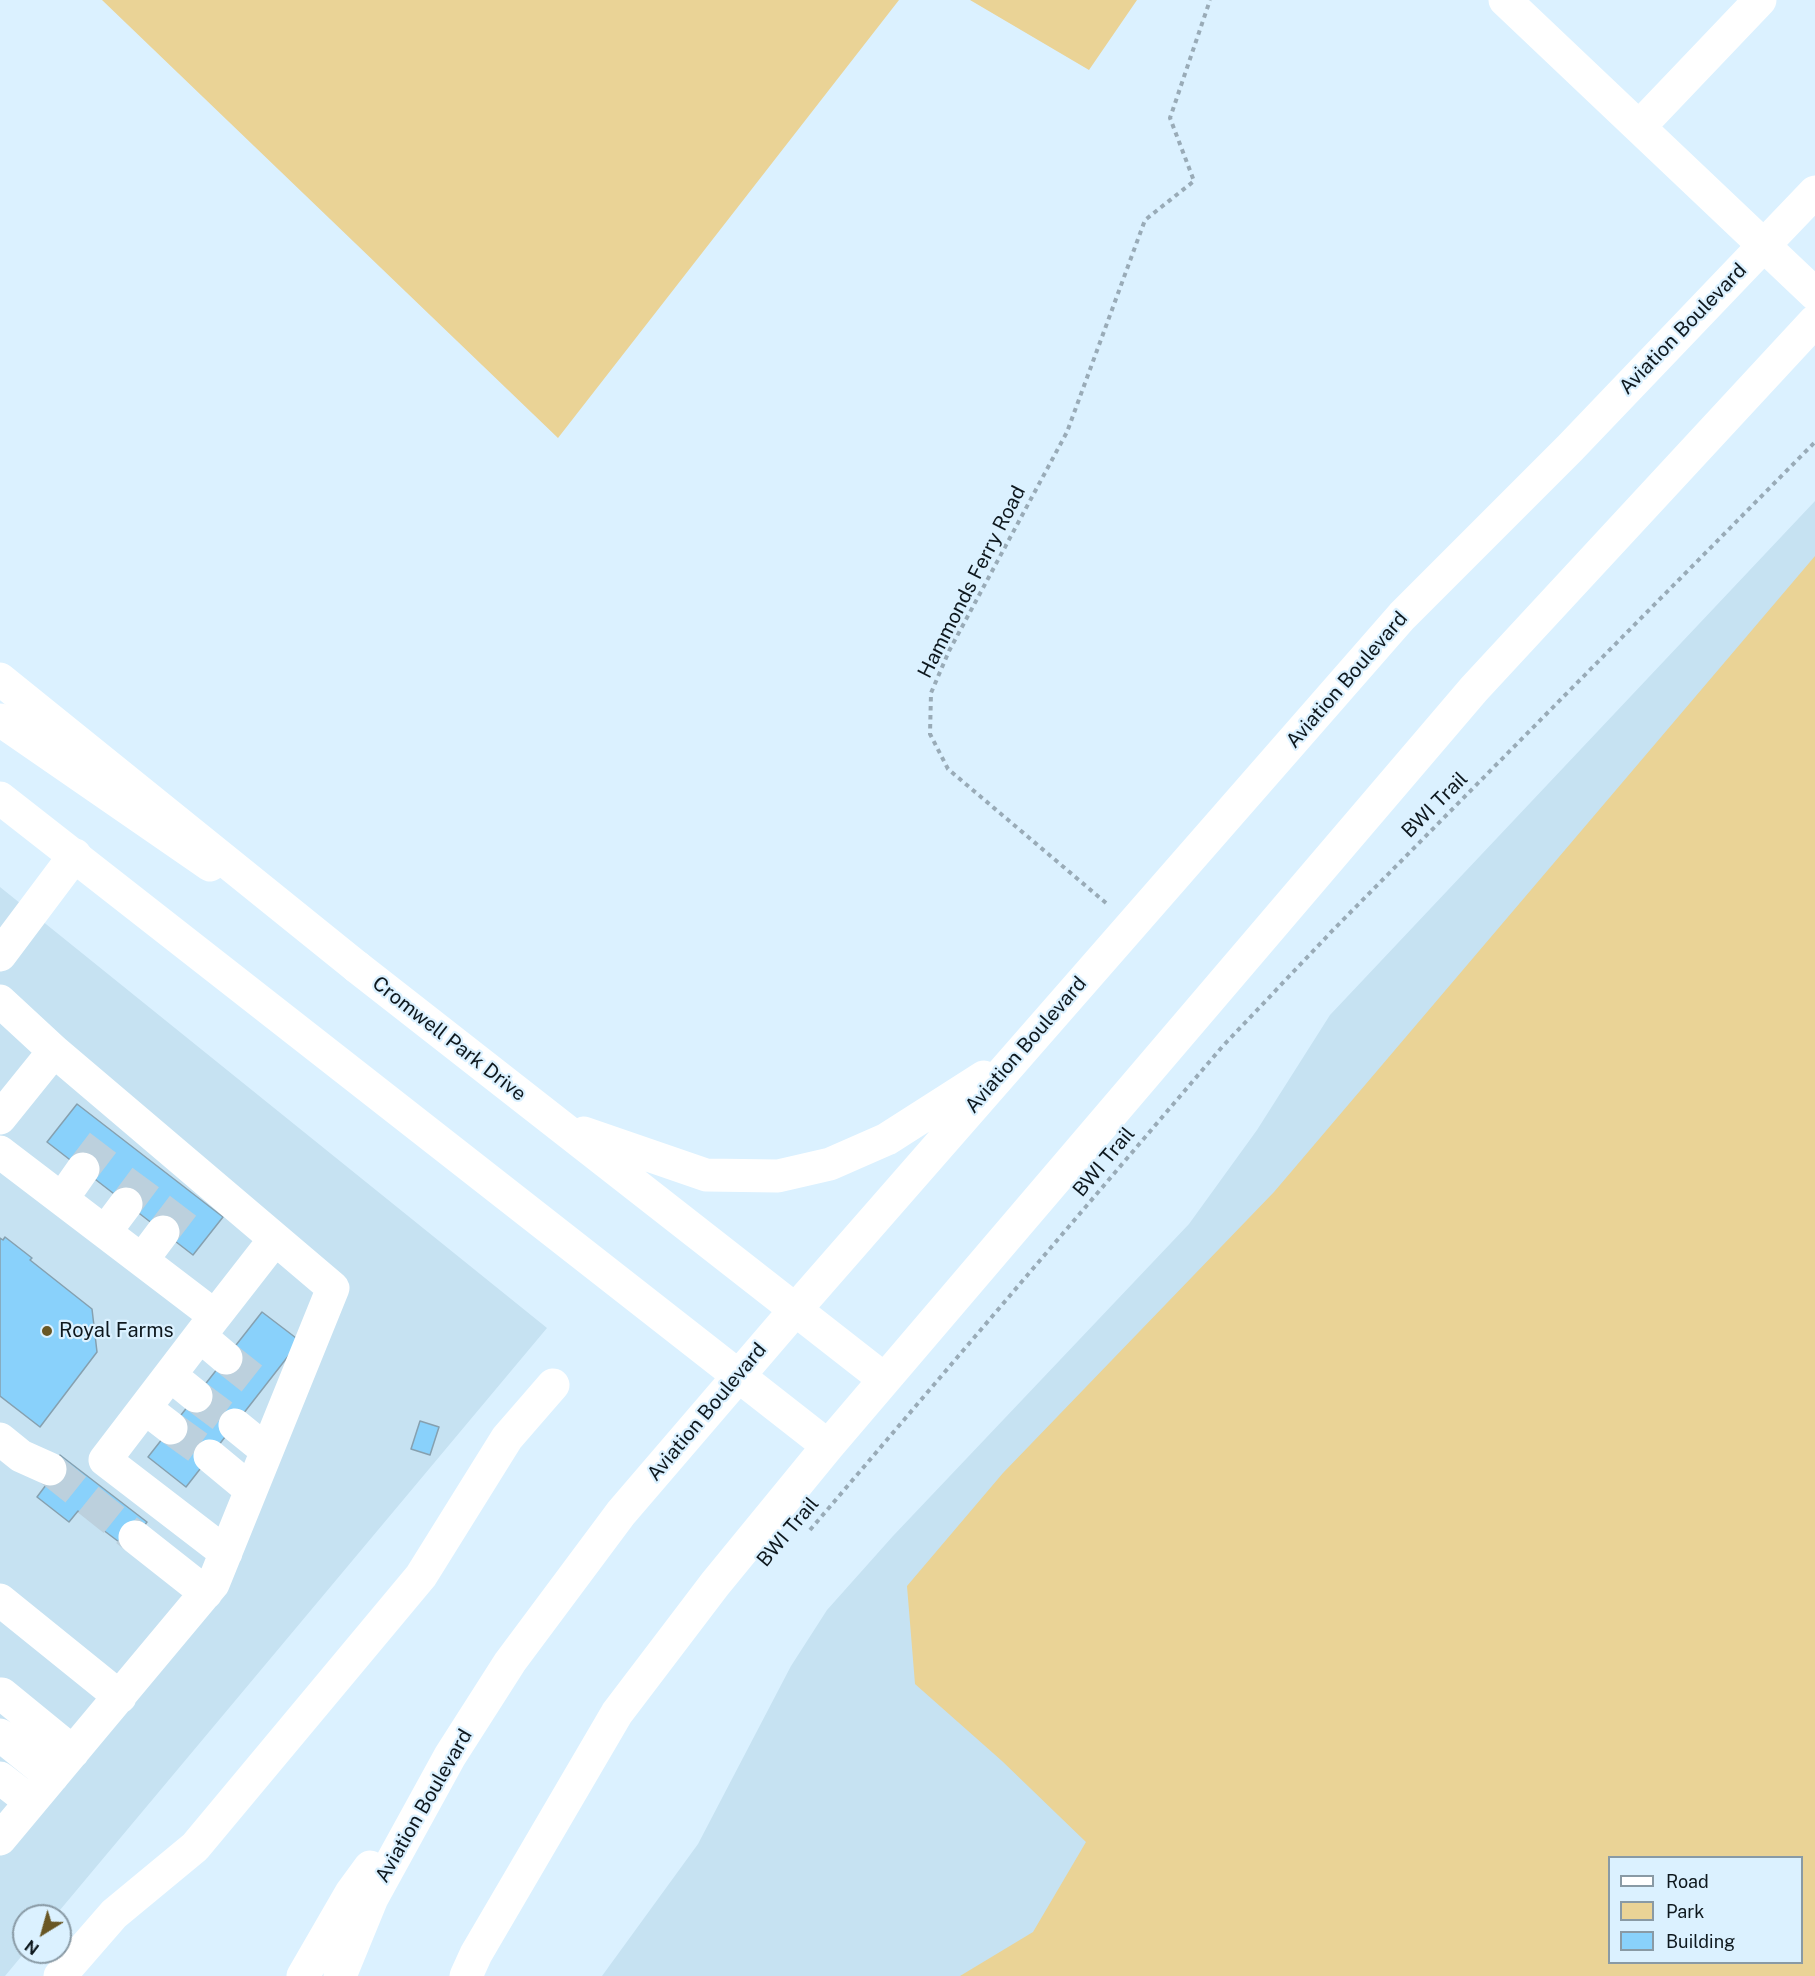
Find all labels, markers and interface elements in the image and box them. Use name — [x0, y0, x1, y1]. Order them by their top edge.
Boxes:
street label: Aviation Boulevard — [1614, 259, 1752, 399]
street label: Hammonds Ferry Road — [913, 482, 1031, 682]
street label: Aviation Boulevard — [1281, 607, 1413, 753]
street label: BWI Trail — [1397, 767, 1473, 843]
street label: Cromwell Park Drive — [367, 972, 531, 1106]
street label: Aviation Boulevard — [960, 972, 1092, 1118]
street label: BWI Trail — [1068, 1122, 1140, 1202]
place label: Royal Farms — [59, 1319, 174, 1343]
marker: Royal Farms — [40, 1324, 54, 1338]
street label: Aviation Boulevard — [642, 1338, 772, 1486]
street label: BWI Trail — [752, 1492, 824, 1572]
street label: Aviation Boulevard — [370, 1725, 478, 1887]
legend — [1608, 1856, 1803, 1964]
text: Road — [1666, 1871, 1709, 1892]
text: Park — [1666, 1901, 1704, 1922]
north arrow — [12, 1904, 72, 1964]
text: Building — [1666, 1931, 1735, 1952]
text: N — [21, 1936, 43, 1959]

